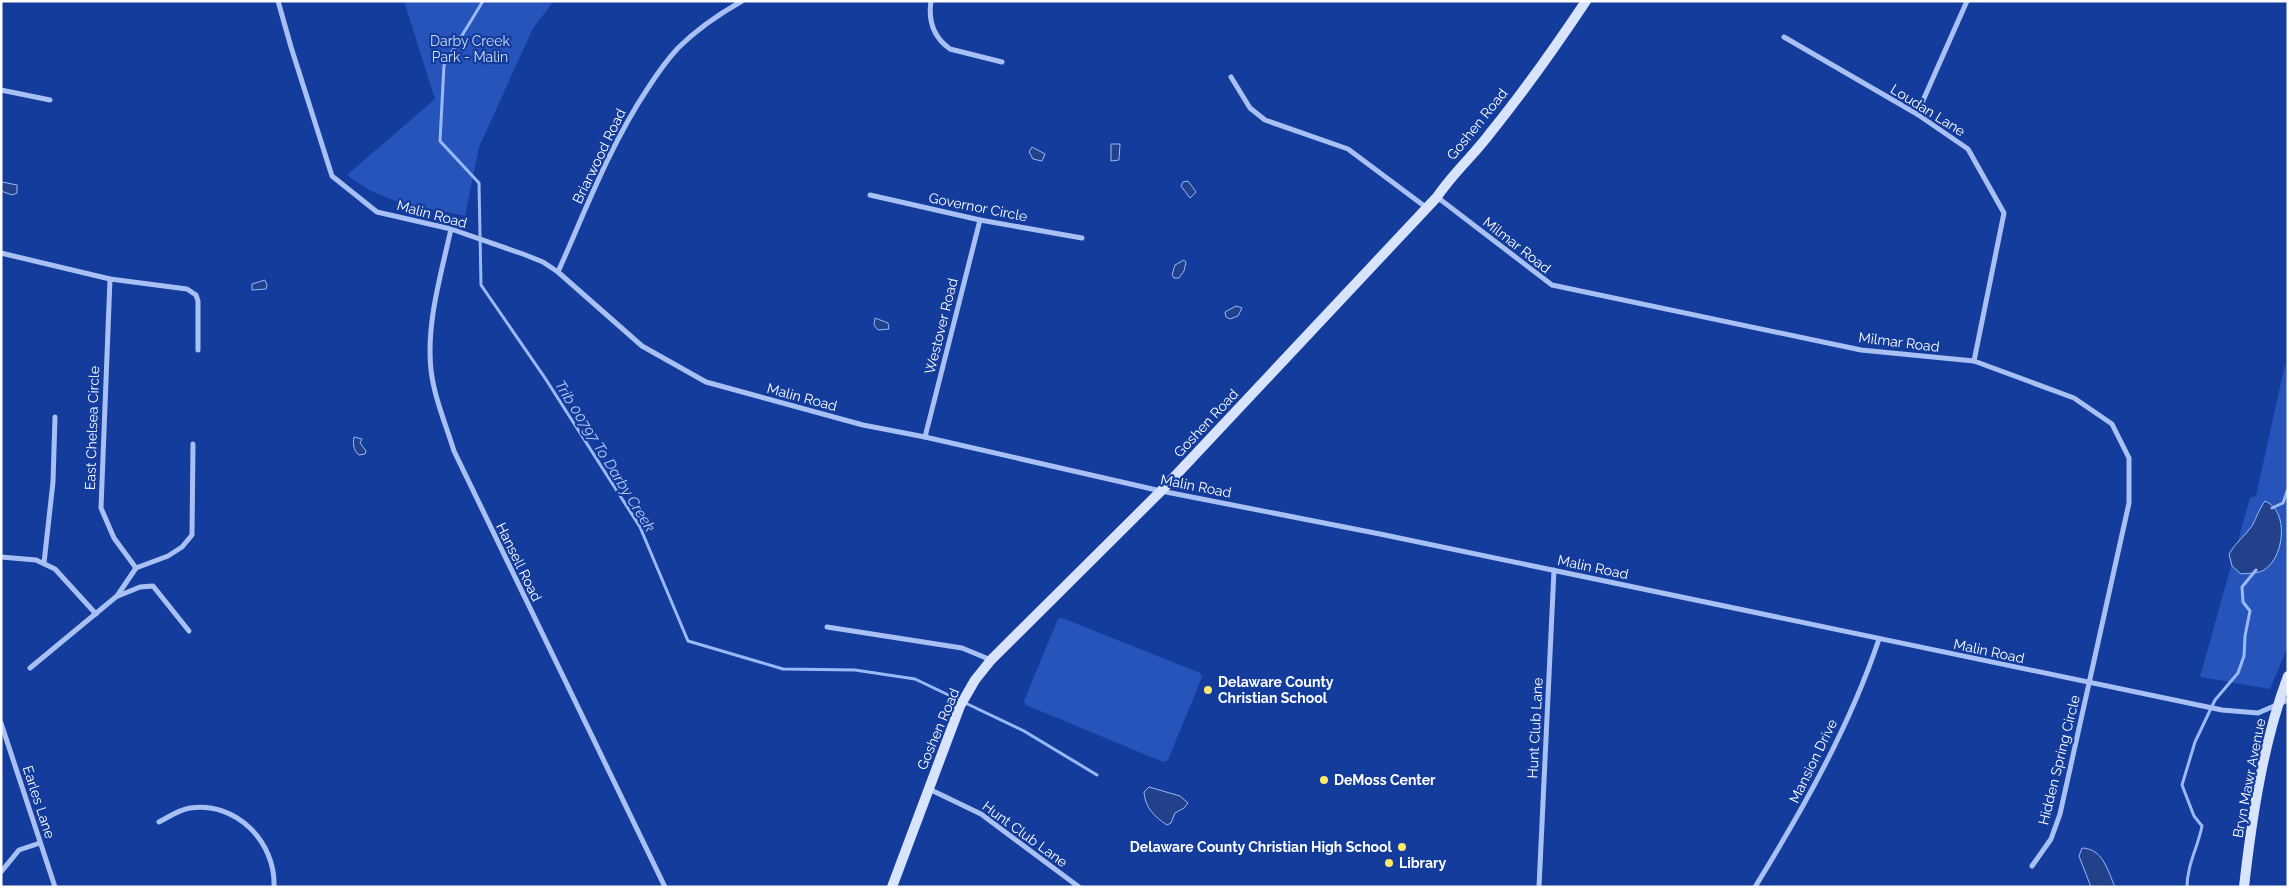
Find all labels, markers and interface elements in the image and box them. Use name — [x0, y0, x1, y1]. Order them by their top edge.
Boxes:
park label: Darby Creek Park - Malin — [430, 33, 510, 65]
street label: Loudan Lane — [1888, 81, 1968, 139]
street label: Goshen Road — [1443, 85, 1511, 163]
street label: Briarwood Road — [569, 106, 629, 206]
street label: Governor Circle — [927, 190, 1029, 224]
street label: Malin Road — [395, 197, 469, 231]
street label: Milmar Road — [1480, 214, 1554, 276]
street label: Westover Road — [921, 276, 961, 376]
street label: Milmar Road — [1858, 329, 1940, 355]
street label: East Chelsea Circle — [82, 366, 102, 490]
water label: Trib 00797 To Darby Creek — [551, 377, 659, 535]
street label: Malin Road — [765, 380, 839, 414]
street label: Goshen Road — [1171, 386, 1241, 460]
street label: Malin Road — [1159, 471, 1233, 501]
street label: Hansell Road — [493, 520, 545, 604]
street label: Malin Road — [1556, 552, 1630, 582]
street label: Malin Road — [1952, 636, 2026, 666]
place label: Delaware County Christian School — [1218, 674, 1334, 706]
street label: Hunt Club Lane — [1524, 677, 1546, 779]
marker: Delaware County Christian School — [1202, 684, 1214, 696]
street label: Goshen Road — [914, 686, 962, 772]
street label: Hidden Spring Circle — [2035, 693, 2083, 827]
street label: Mansion Drive — [1786, 716, 1840, 806]
street label: Bryn Mawr Avenue — [2230, 717, 2268, 839]
street label: Earles Lane — [20, 764, 58, 840]
place label: DeMoss Center — [1334, 772, 1436, 788]
marker: DeMoss Center — [1318, 774, 1330, 786]
street label: Hunt Club Lane — [979, 798, 1071, 870]
place label: Delaware County Christian High School — [1130, 839, 1393, 855]
marker: Delaware County Christian High School — [1396, 841, 1408, 853]
place label: Library — [1399, 855, 1446, 871]
marker: Library — [1383, 857, 1395, 869]

